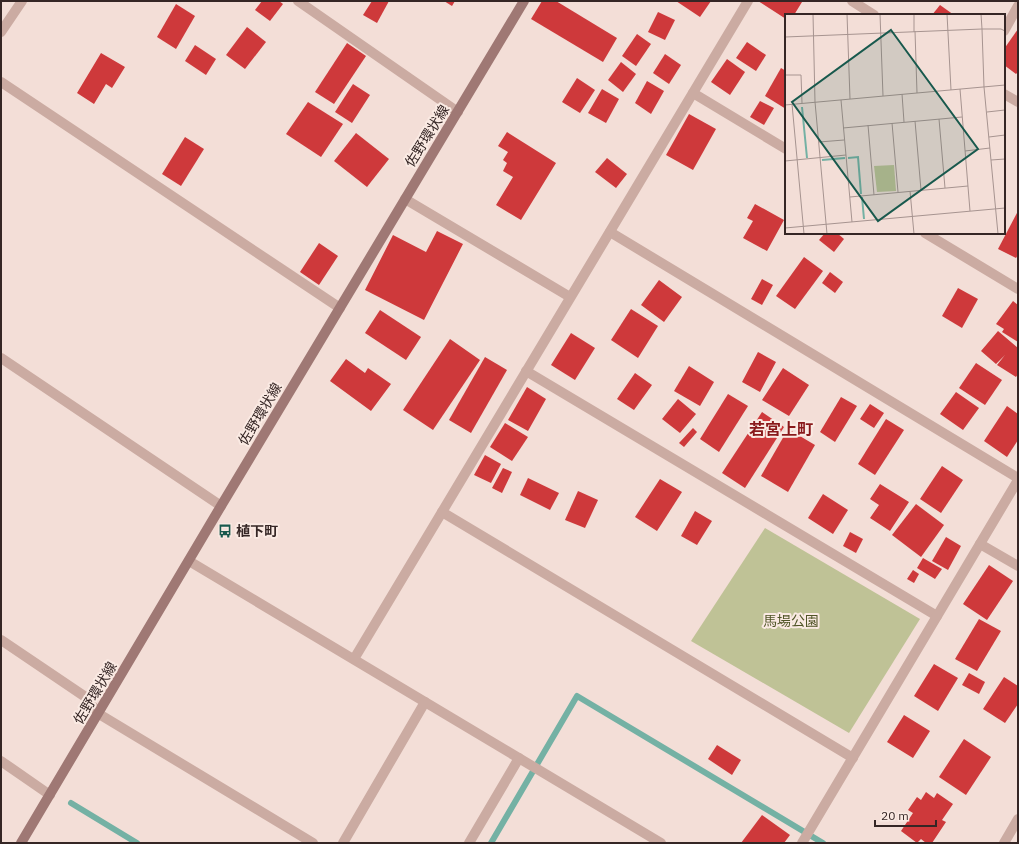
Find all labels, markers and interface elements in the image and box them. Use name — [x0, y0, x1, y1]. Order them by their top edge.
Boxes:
inset map — [785, 14, 1005, 234]
street label: 佐野環状線 — [401, 102, 453, 170]
street label: 佐野環状線 — [234, 379, 286, 449]
district label: 若宮上町 — [749, 419, 813, 439]
place label: 植下町 — [236, 522, 278, 540]
bus stop icon: 植下町 — [217, 523, 233, 539]
park label: 馬場公園 — [763, 612, 819, 630]
street label: 佐野環状線 — [69, 658, 121, 728]
scale bar — [875, 802, 936, 828]
text: 20 m — [881, 808, 909, 823]

